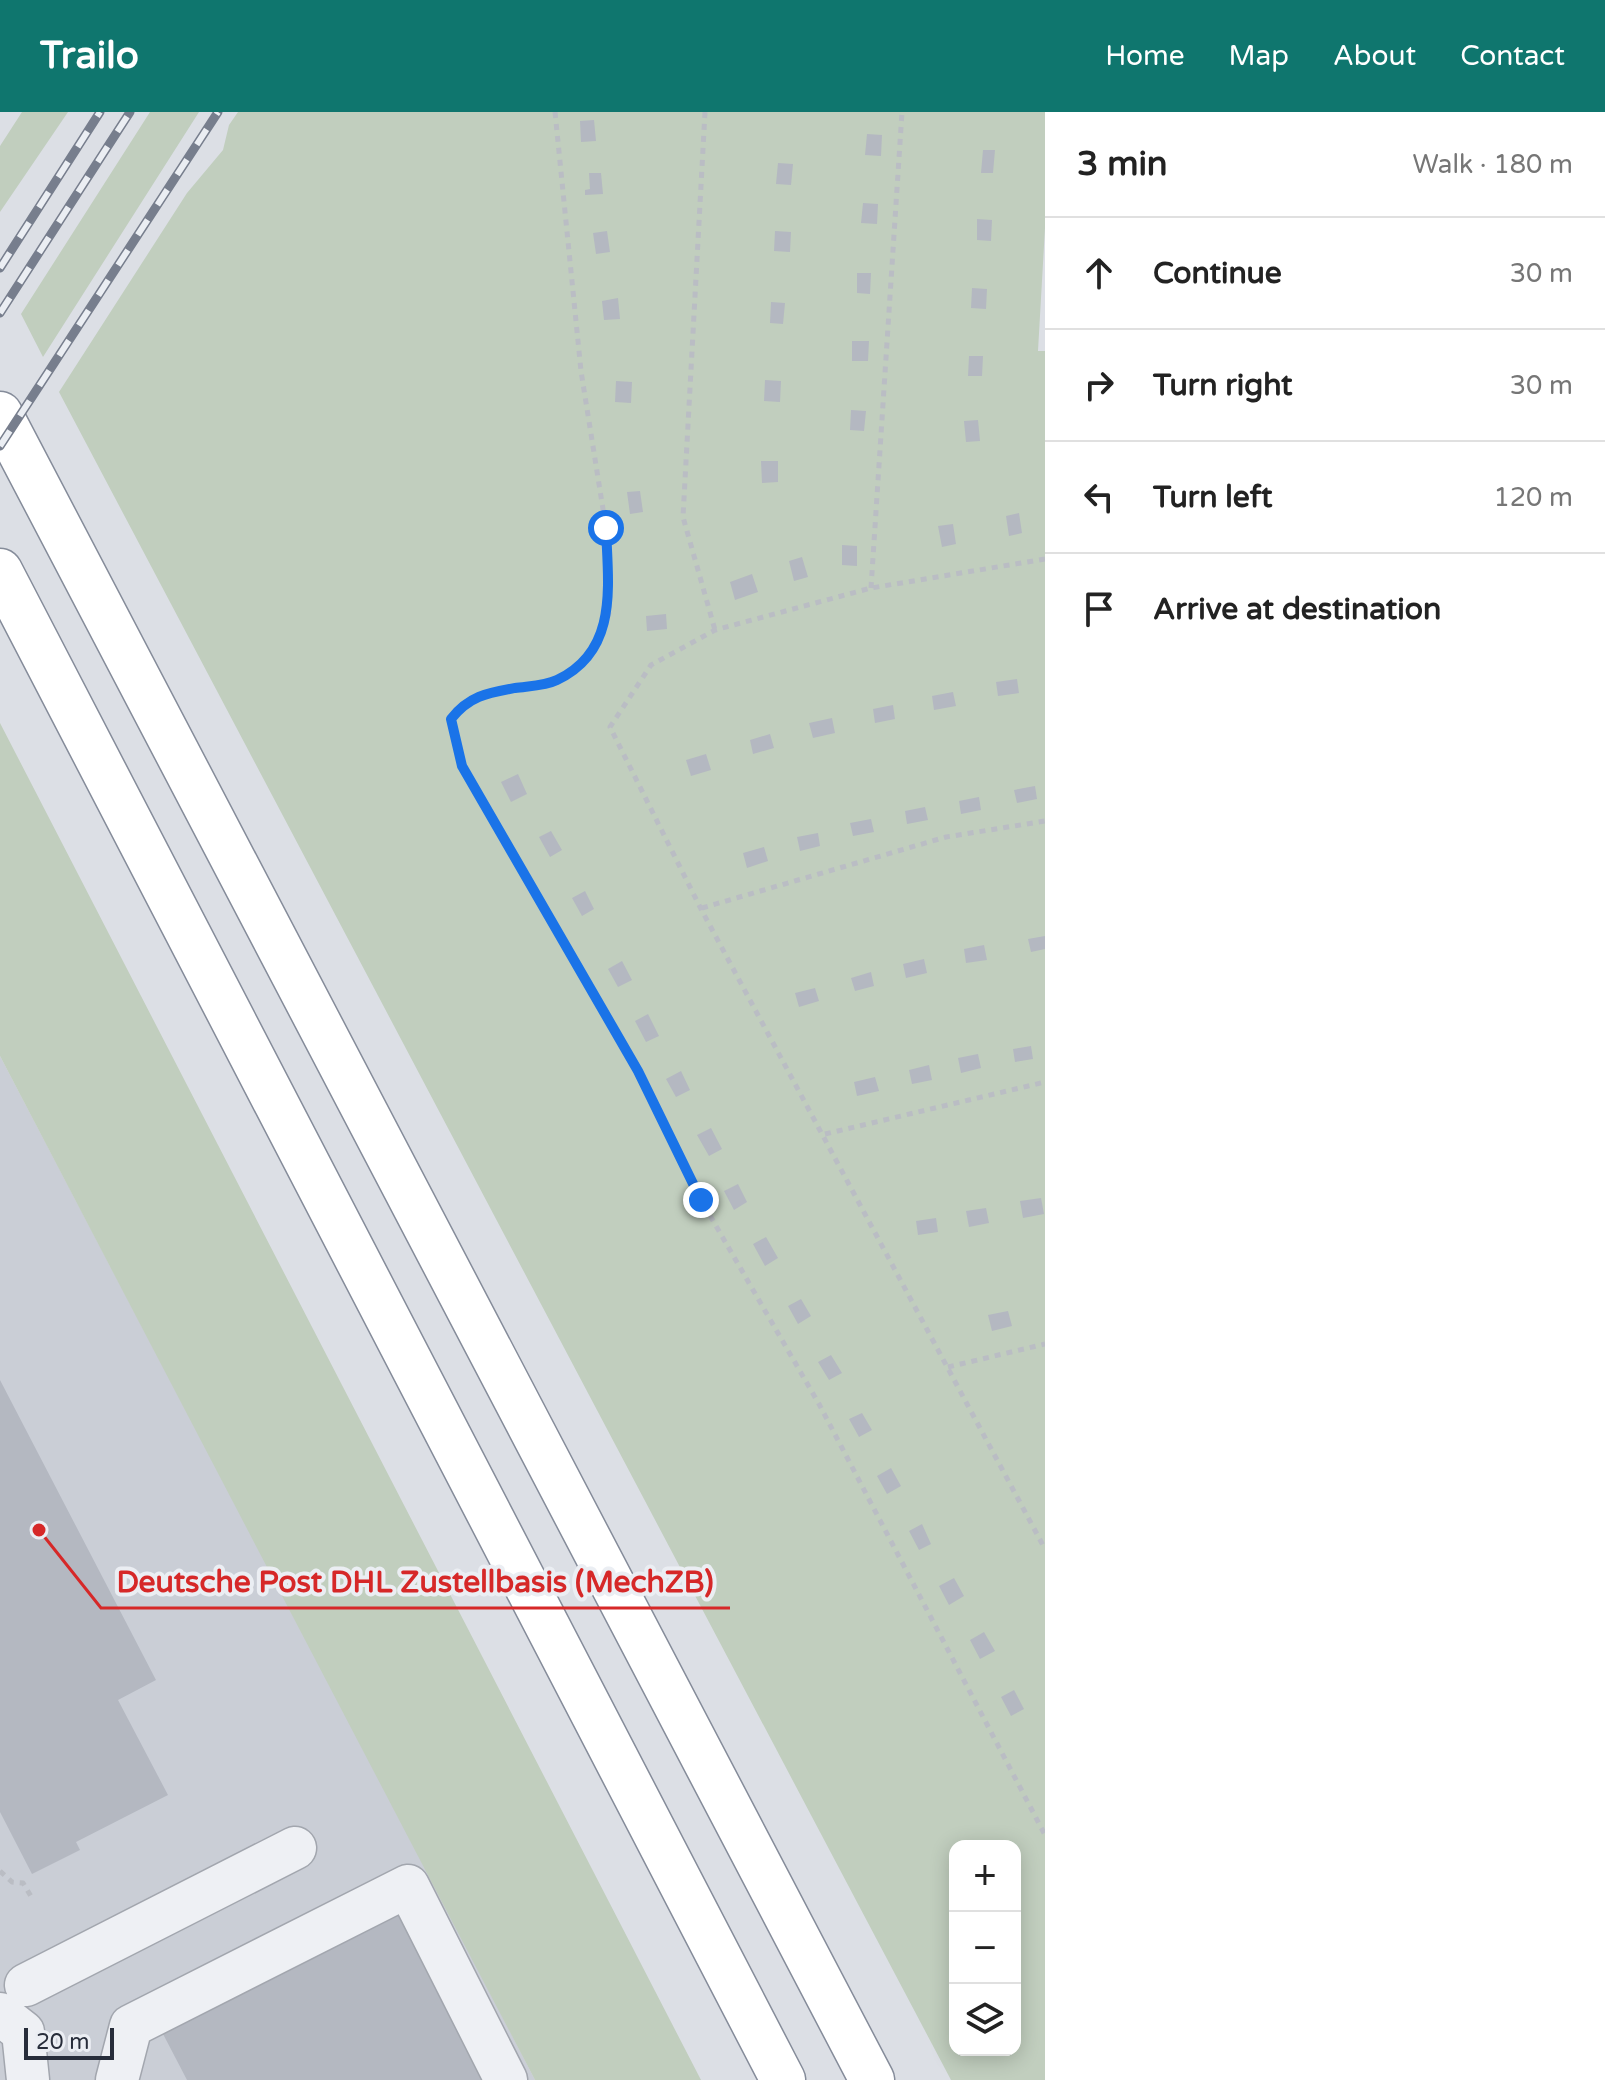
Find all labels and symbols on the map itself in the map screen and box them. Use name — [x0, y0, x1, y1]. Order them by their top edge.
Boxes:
route start — [588, 510, 624, 546]
route end — [683, 1182, 719, 1218]
callout: Deutsche Post DHL Zustellbasis (MechZB) — [101, 1554, 730, 1608]
text: Deutsche Post DHL Zustellbasis (MechZB) — [116, 1564, 714, 1601]
scale bar — [24, 2024, 114, 2060]

